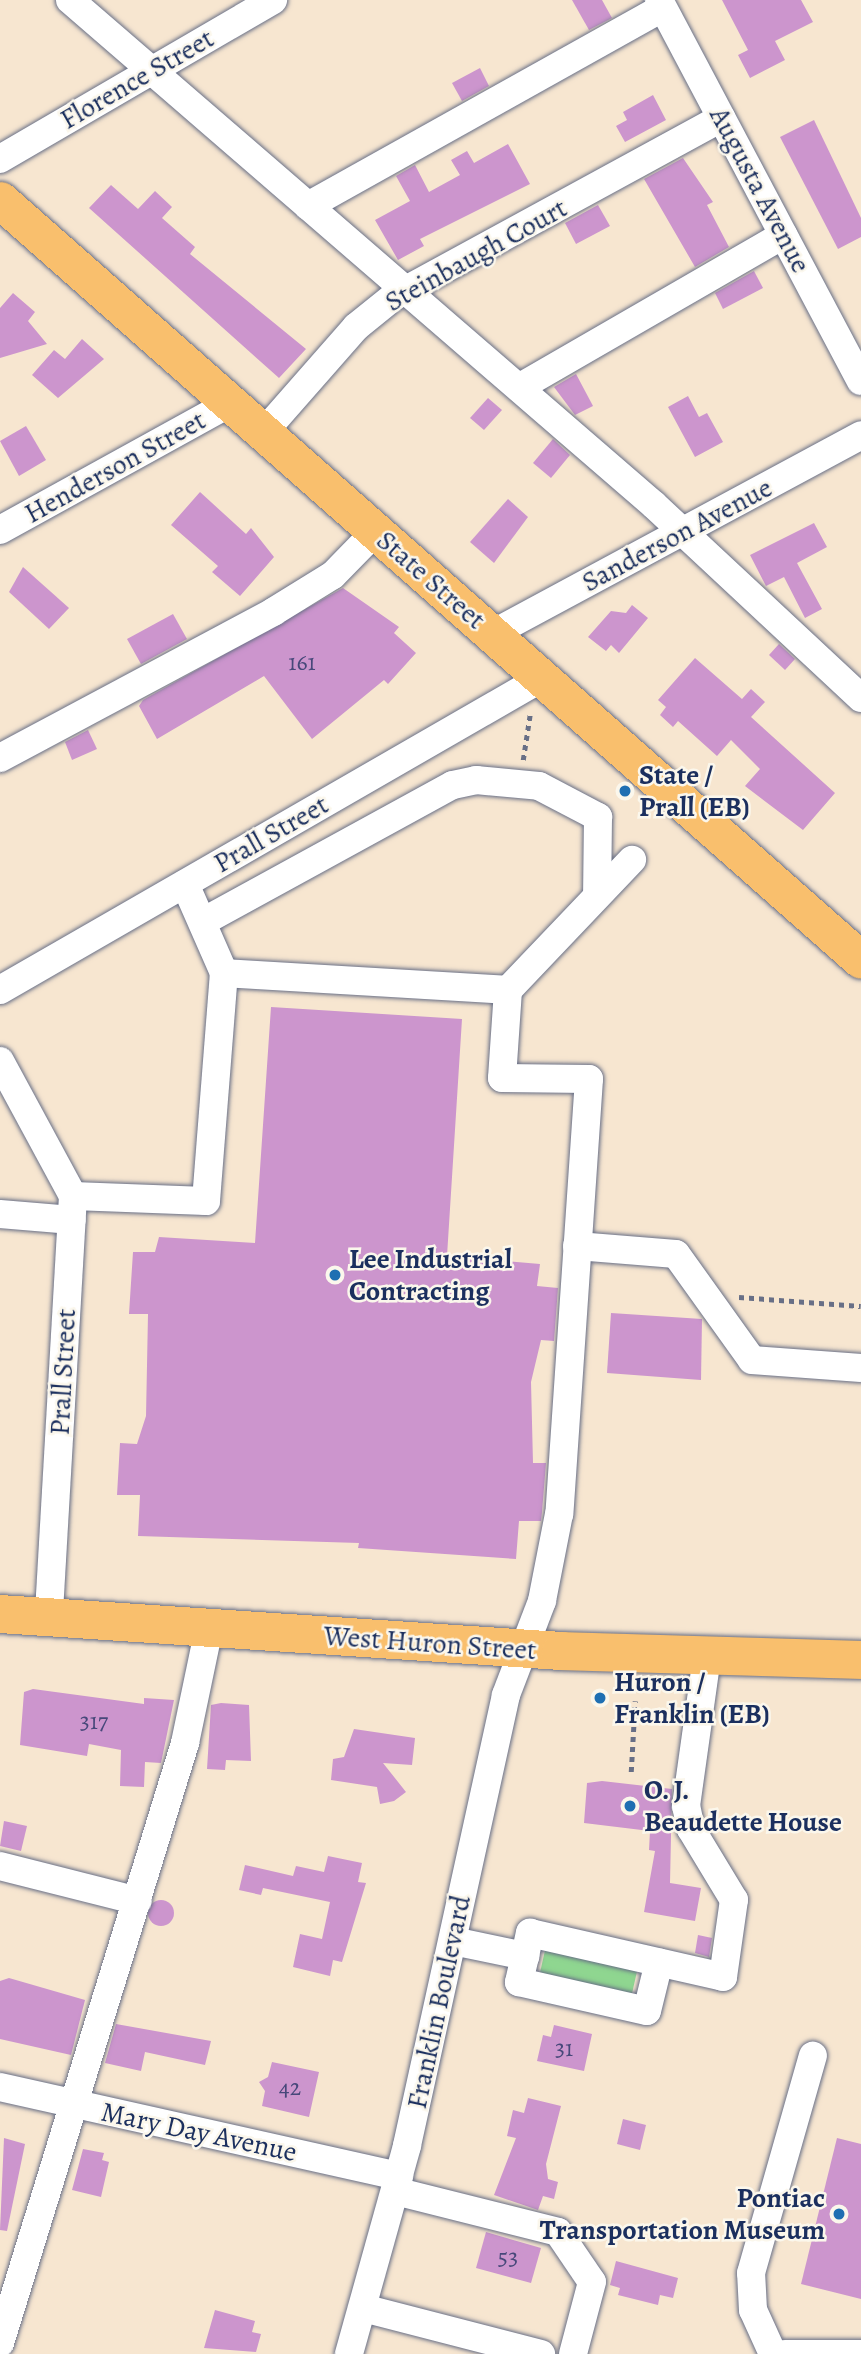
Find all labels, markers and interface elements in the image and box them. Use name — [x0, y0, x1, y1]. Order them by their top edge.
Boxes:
street label: Florence Street — [54, 21, 220, 137]
street label: Augusta Avenue — [702, 102, 818, 278]
street label: Steinbaugh Court — [379, 191, 573, 319]
street label: Henderson Street — [19, 403, 211, 531]
street label: Sanderson Avenue — [576, 471, 778, 599]
street label: State Street — [370, 524, 492, 636]
house number: 161 — [288, 649, 316, 677]
place label: State / Prall (EB) — [639, 758, 750, 824]
marker: State / Prall (EB) — [617, 783, 633, 799]
street label: Prall Street — [208, 788, 334, 880]
place label: Lee Industrial Contracting — [349, 1242, 512, 1308]
marker: Lee Industrial Contracting — [327, 1267, 343, 1283]
street label: Prall Street — [43, 1308, 83, 1436]
street label: West Huron Street — [323, 1619, 537, 1667]
place label: Huron / Franklin (EB) — [614, 1665, 770, 1731]
marker: Huron / Franklin (EB) — [592, 1690, 608, 1706]
house number: 317 — [80, 1708, 108, 1736]
place label: O. J. Beaudette House — [644, 1773, 842, 1839]
marker: O. J. Beaudette House — [622, 1798, 638, 1814]
street label: Franklin Boulevard — [400, 1892, 478, 2112]
house number: 31 — [555, 2035, 573, 2063]
house number: 42 — [279, 2074, 301, 2102]
street label: Mary Day Avenue — [98, 2095, 300, 2169]
place label: Pontiac Transportation Museum — [540, 2181, 825, 2247]
marker: Pontiac Transportation Museum — [831, 2206, 847, 2222]
house number: 53 — [498, 2244, 518, 2272]

